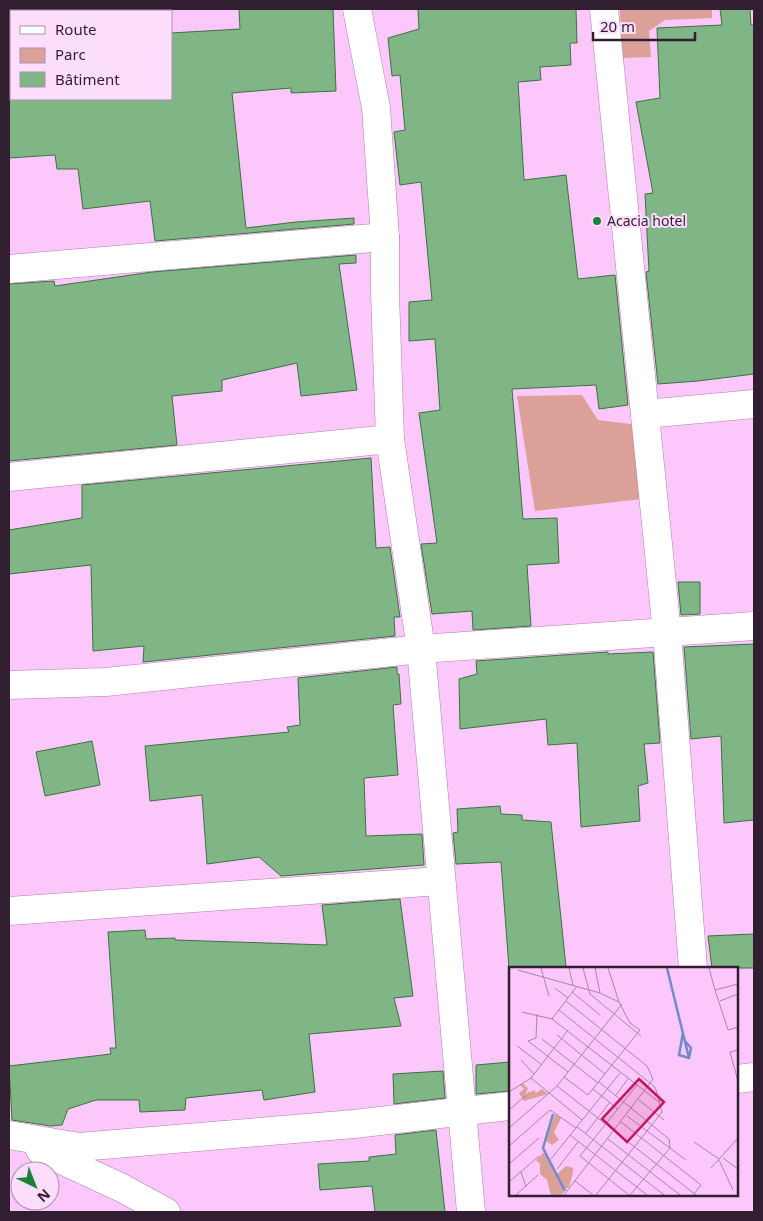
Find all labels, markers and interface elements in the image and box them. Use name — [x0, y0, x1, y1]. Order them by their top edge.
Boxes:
legend — [10, 10, 172, 100]
scale bar — [593, 10, 696, 42]
text: 20 m — [600, 16, 635, 36]
text: Route — [55, 19, 97, 39]
text: Parc — [55, 44, 86, 64]
text: Bâtiment — [55, 69, 120, 89]
place label: Acacia hotel — [607, 211, 686, 230]
marker: Acacia hotel — [591, 215, 603, 227]
inset map — [509, 967, 738, 1196]
north arrow — [10, 1161, 60, 1211]
text: N — [34, 1185, 55, 1207]

